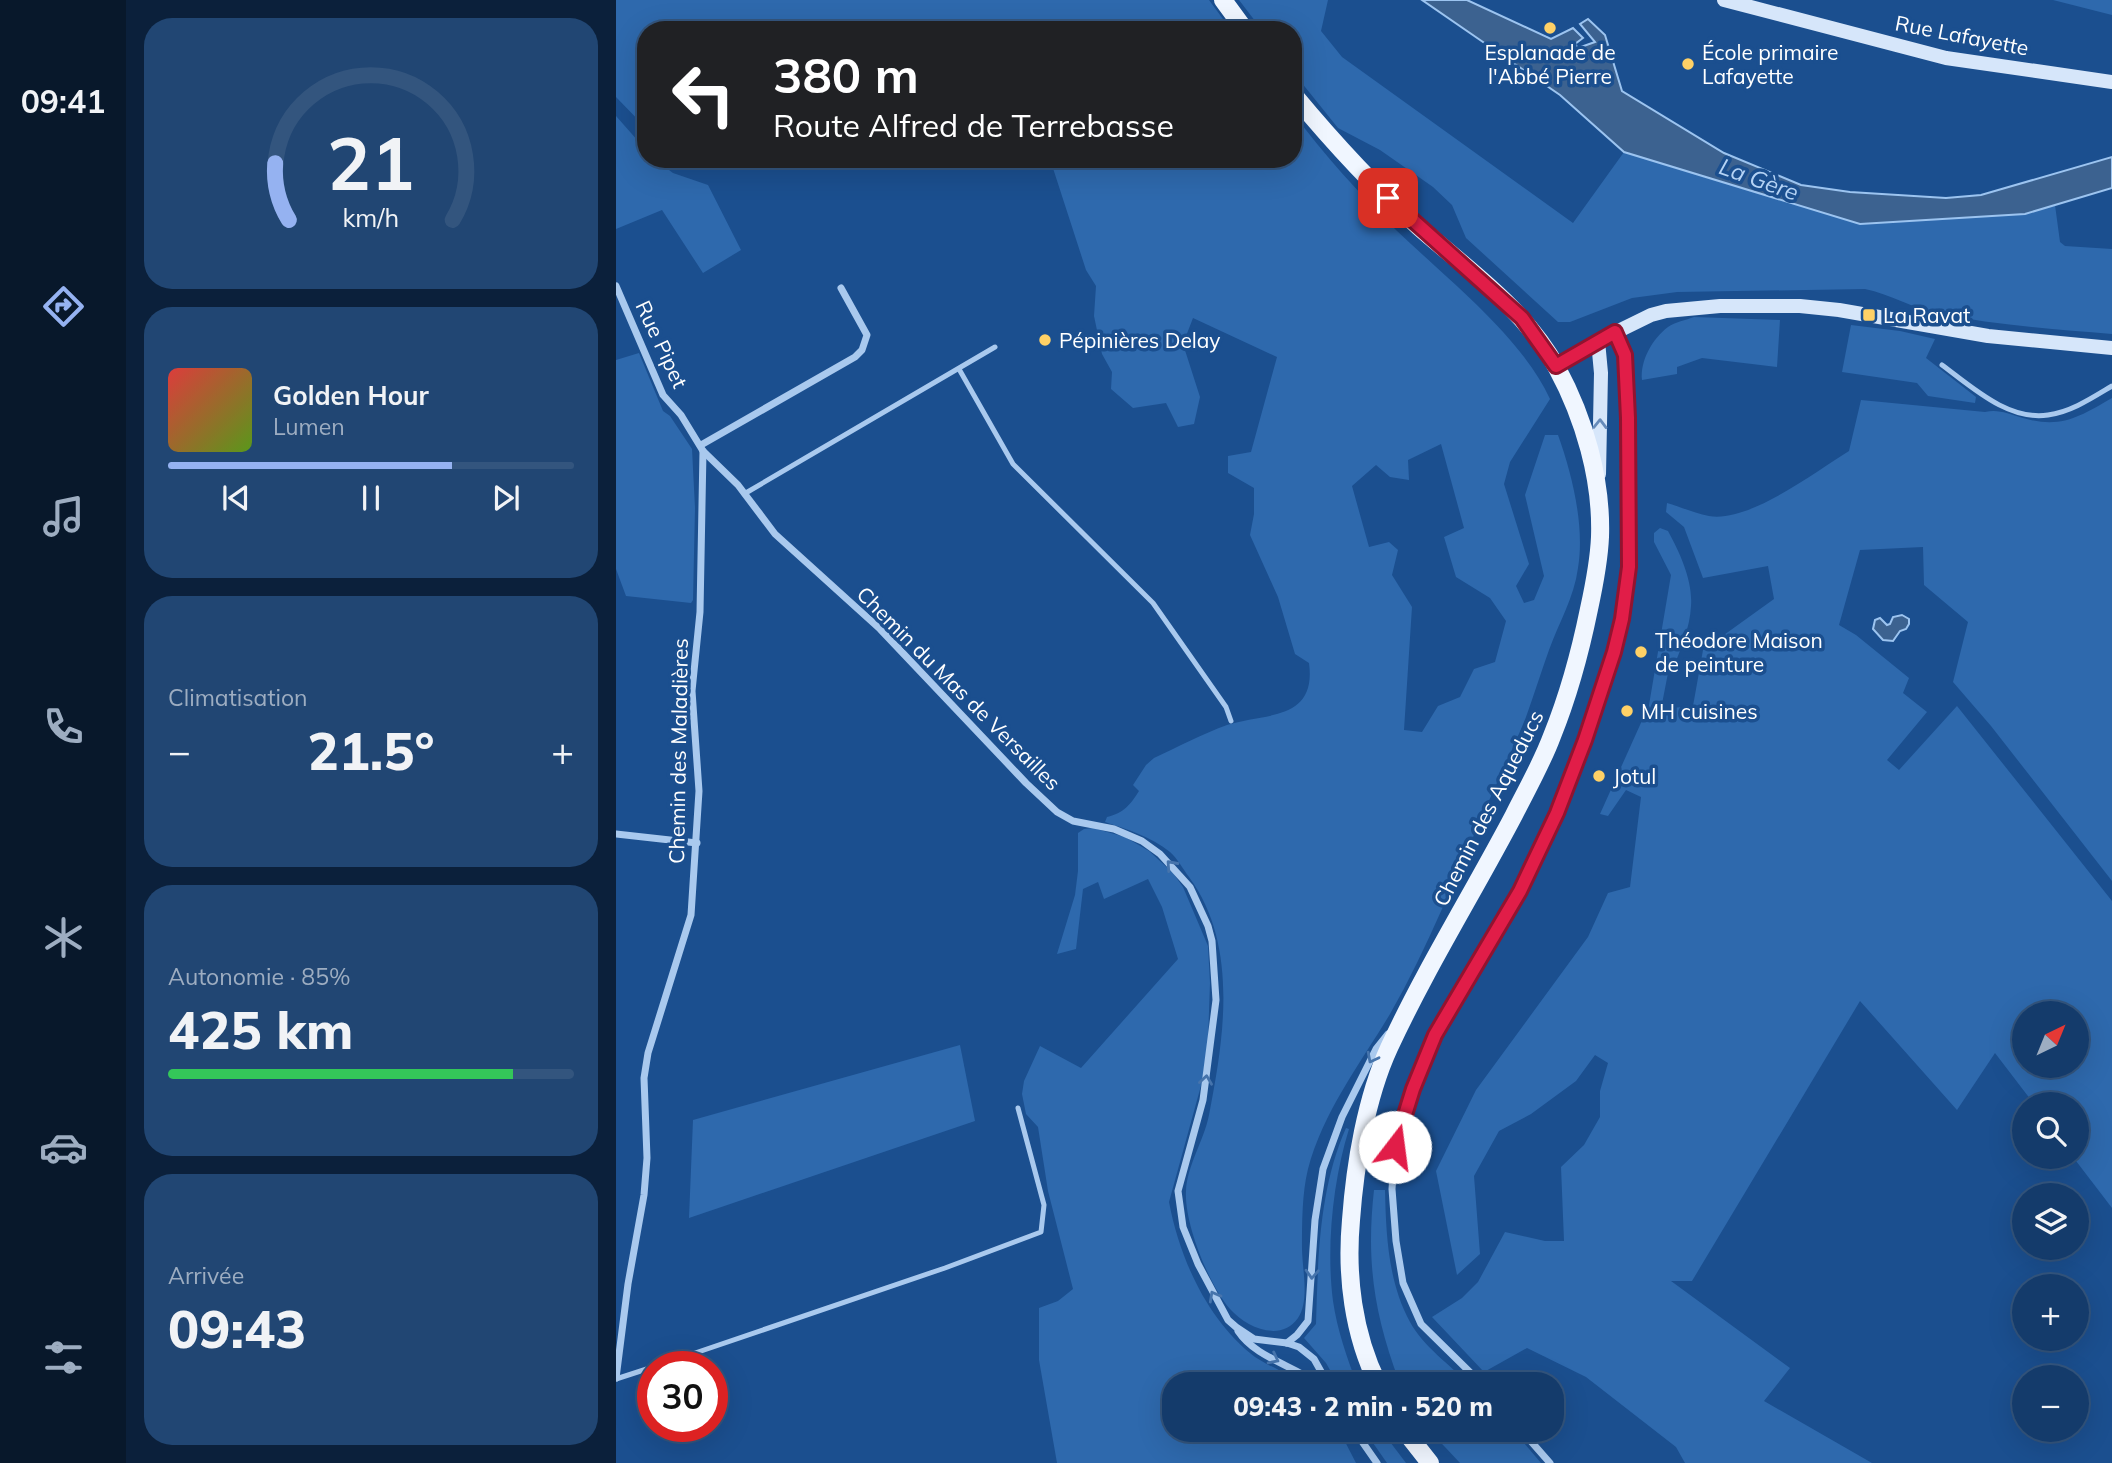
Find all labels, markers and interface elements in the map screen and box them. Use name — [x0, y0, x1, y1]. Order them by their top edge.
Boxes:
street label: Rue Lafayette — [1893, 9, 2031, 61]
marker: Esplanade de l'Abbé Pierre — [1542, 20, 1558, 36]
place label: Esplanade de l'Abbé Pierre — [1484, 39, 1616, 89]
place label: École primaire Lafayette — [1702, 39, 1839, 89]
text: 380 m — [773, 44, 919, 105]
icon: left — [658, 49, 749, 140]
marker: École primaire Lafayette — [1680, 56, 1696, 72]
text: 09:41 — [21, 81, 105, 121]
text: Route Alfred de Terrebasse — [773, 105, 1174, 145]
text: 21 — [327, 117, 415, 208]
water label: La Gère — [1715, 151, 1803, 207]
pin — [1358, 168, 1418, 228]
icon: arrive — [1369, 179, 1407, 217]
text: km/h — [343, 201, 399, 232]
icon: directions — [39, 282, 88, 331]
street label: Rue Pipet — [630, 296, 694, 392]
place label: La Ravat — [1883, 302, 1970, 328]
marker: La Ravat — [1861, 307, 1877, 323]
place label: Pépinières Delay — [1059, 327, 1221, 353]
marker: Pépinières Delay — [1037, 332, 1053, 348]
text: Golden Hour — [273, 379, 429, 412]
text: Lumen — [273, 412, 345, 441]
one-way arrow — [1592, 419, 1608, 429]
icon: previous — [217, 479, 255, 517]
icon: pause — [352, 479, 390, 517]
icon: next — [487, 479, 525, 517]
icon: music — [39, 492, 88, 541]
street label: Chemin du Mas de Versailles — [852, 581, 1066, 795]
place label: Théodore Maison de peinture — [1655, 627, 1823, 677]
street label: Chemin des Maladières — [663, 638, 693, 864]
marker: Théodore Maison de peinture — [1633, 644, 1649, 660]
text: Climatisation — [168, 683, 308, 712]
place label: MH cuisines — [1641, 698, 1758, 724]
icon: phone — [39, 702, 88, 751]
marker: MH cuisines — [1619, 703, 1635, 719]
street label: Chemin des Aqueducs — [1427, 706, 1549, 910]
text: 21.5° — [307, 718, 435, 783]
text: − — [168, 727, 191, 775]
text: + — [551, 727, 574, 775]
place label: Jotul — [1613, 763, 1656, 789]
marker: Jotul — [1591, 768, 1607, 784]
one-way arrow — [1167, 860, 1179, 873]
icon: climate — [39, 913, 88, 962]
text: Autonomie · 85% — [168, 962, 351, 991]
text: 425 km — [168, 997, 353, 1062]
north arrow — [2012, 1001, 2090, 1078]
map controls — [2012, 1001, 2089, 1442]
one-way arrow — [1366, 1051, 1380, 1063]
one-way arrow — [1199, 1074, 1214, 1086]
button: search — [2012, 1092, 2089, 1169]
position arrow — [1358, 1110, 1432, 1184]
icon: car — [39, 1123, 88, 1172]
button: layers — [2012, 1183, 2089, 1260]
text: Arrivée — [168, 1261, 244, 1290]
one-way arrow — [1305, 1269, 1320, 1280]
button: + — [2012, 1274, 2089, 1351]
one-way arrow — [1209, 1291, 1223, 1304]
text: 09:43 — [168, 1296, 306, 1361]
icon: filters — [39, 1333, 88, 1382]
speed limit sign: 30 — [637, 1351, 728, 1442]
one-way arrow — [1267, 1351, 1279, 1365]
button: − — [2012, 1365, 2089, 1442]
text: 09:43 · 2 min · 520 m — [1233, 1390, 1493, 1423]

